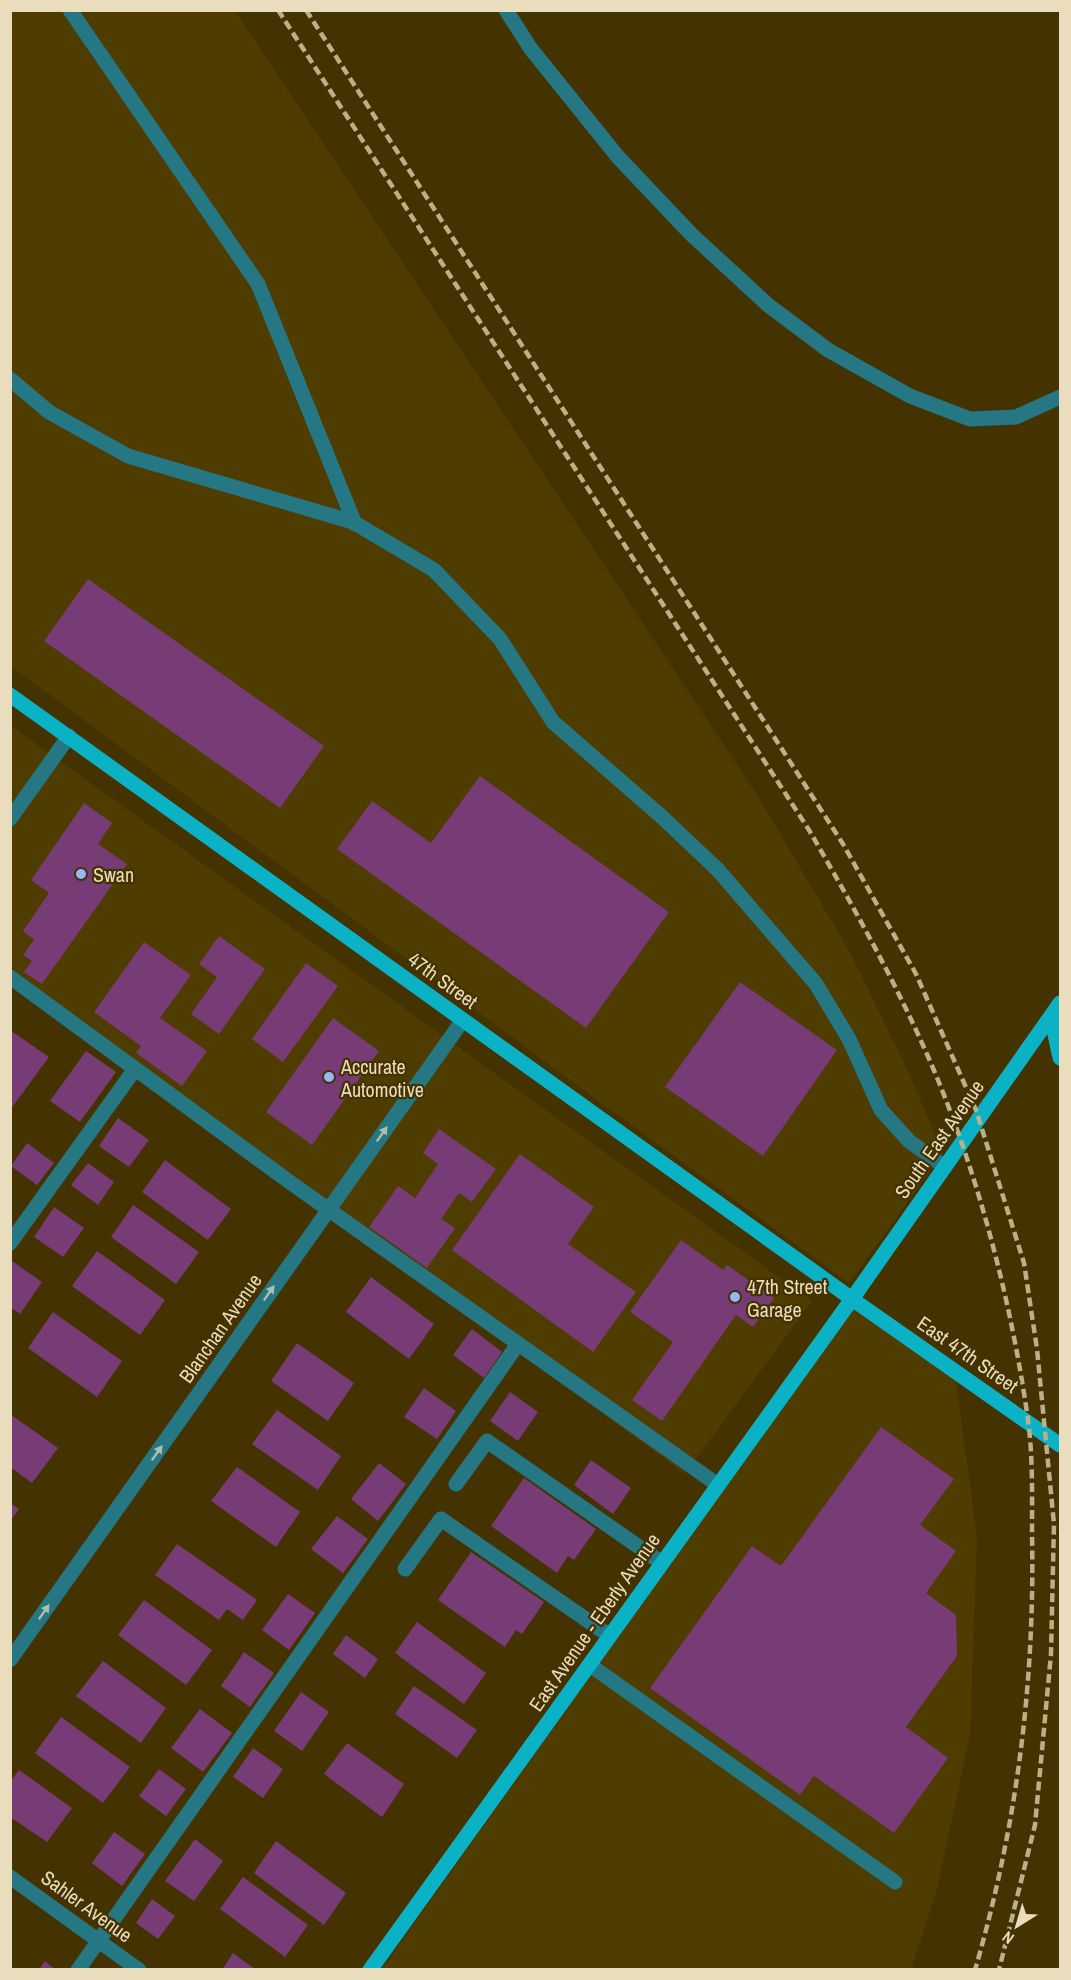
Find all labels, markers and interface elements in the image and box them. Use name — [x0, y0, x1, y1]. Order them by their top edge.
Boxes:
place label: Swan — [93, 861, 134, 888]
marker: Swan — [74, 867, 88, 881]
street label: 47th Street — [403, 945, 484, 1015]
place label: Accurate Automotive — [340, 1053, 424, 1103]
marker: Accurate Automotive — [322, 1070, 336, 1084]
street label: South East Avenue — [888, 1074, 990, 1204]
one-way arrow — [376, 1127, 388, 1143]
street label: Blanchan Avenue — [172, 1268, 268, 1388]
place label: 47th Street Garage — [747, 1273, 828, 1323]
one-way arrow — [263, 1286, 275, 1302]
marker: 47th Street Garage — [728, 1290, 742, 1304]
street label: East 47th Street — [912, 1309, 1024, 1399]
one-way arrow — [151, 1445, 163, 1461]
street label: East Avenue - Eberly Avenue — [522, 1527, 666, 1717]
one-way arrow — [38, 1604, 50, 1620]
street label: Sahler Avenue — [36, 1864, 138, 1948]
north arrow — [987, 1896, 1047, 1956]
text: N — [998, 1926, 1018, 1950]

